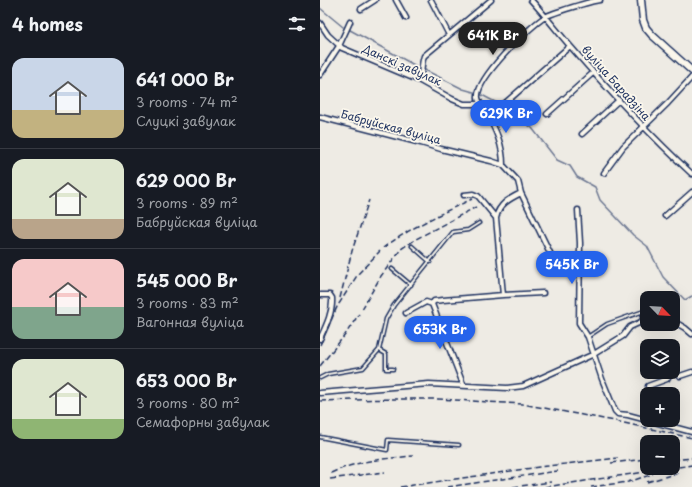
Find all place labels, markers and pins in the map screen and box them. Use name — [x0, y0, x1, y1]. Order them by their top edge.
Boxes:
pin: 641K Br — [456, 22, 530, 56]
pin: 629K Br — [469, 100, 543, 134]
pin: 545K Br — [535, 251, 609, 285]
pin: 653K Br — [403, 316, 477, 350]

